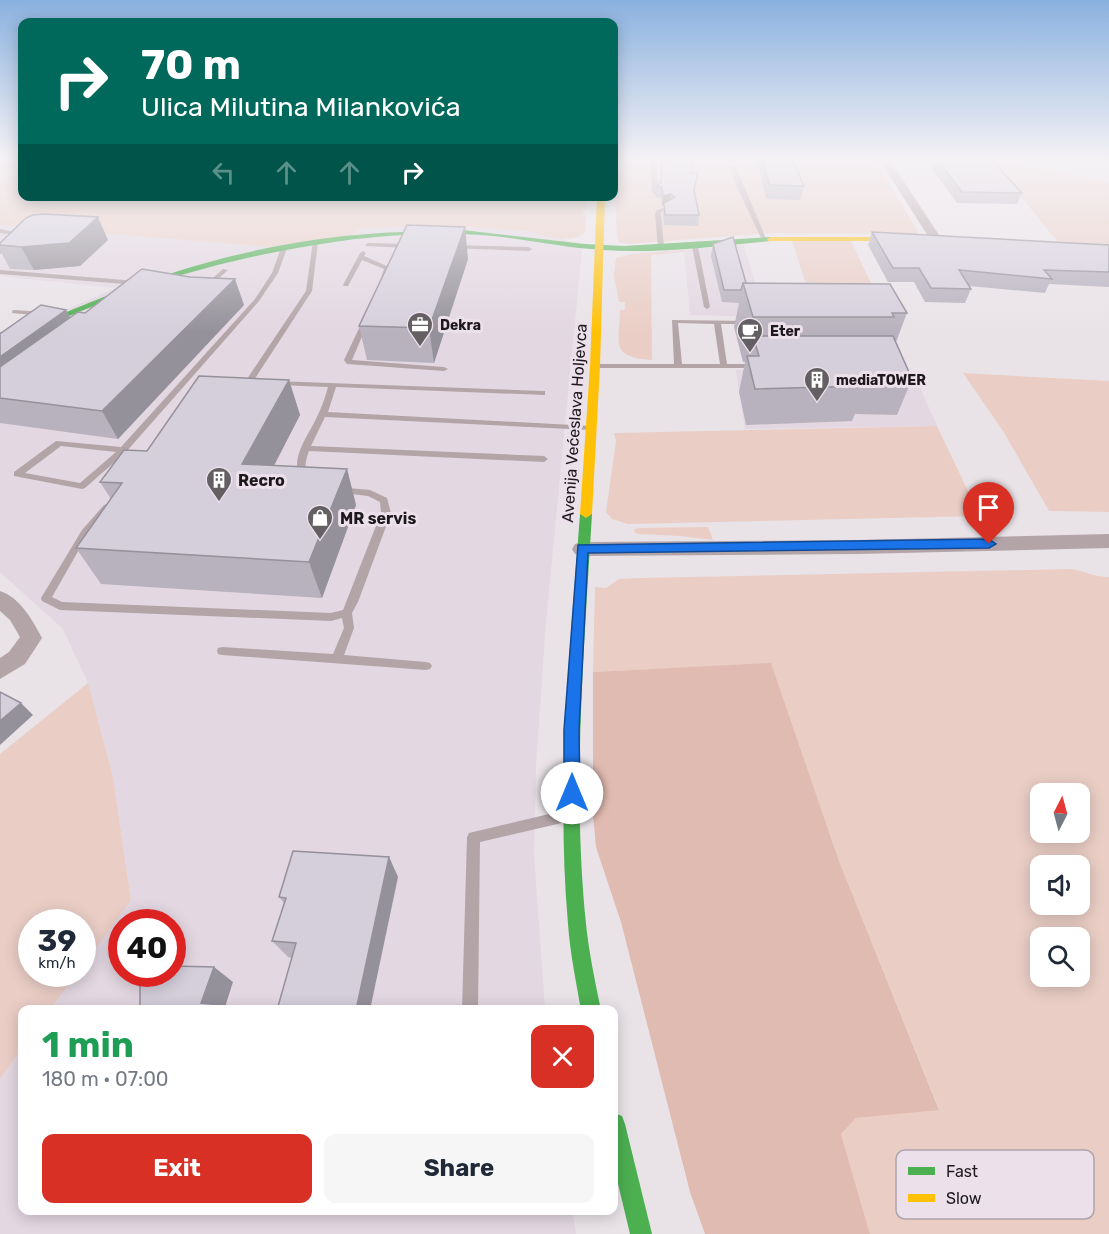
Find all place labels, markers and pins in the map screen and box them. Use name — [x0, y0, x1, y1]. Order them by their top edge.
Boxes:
office icon: Dekra — [405, 310, 435, 348]
cafe icon: Eter — [735, 316, 765, 354]
place label: Dekra — [440, 317, 481, 334]
place label: Eter — [770, 323, 801, 340]
building icon: mediaTOWER — [802, 365, 832, 403]
place label: mediaTOWER — [836, 372, 926, 389]
building icon: Recro — [204, 465, 234, 503]
place label: Recro — [238, 471, 285, 490]
pin — [963, 482, 1014, 544]
shop icon: MR servis — [305, 503, 335, 541]
place label: MR servis — [340, 509, 416, 528]

